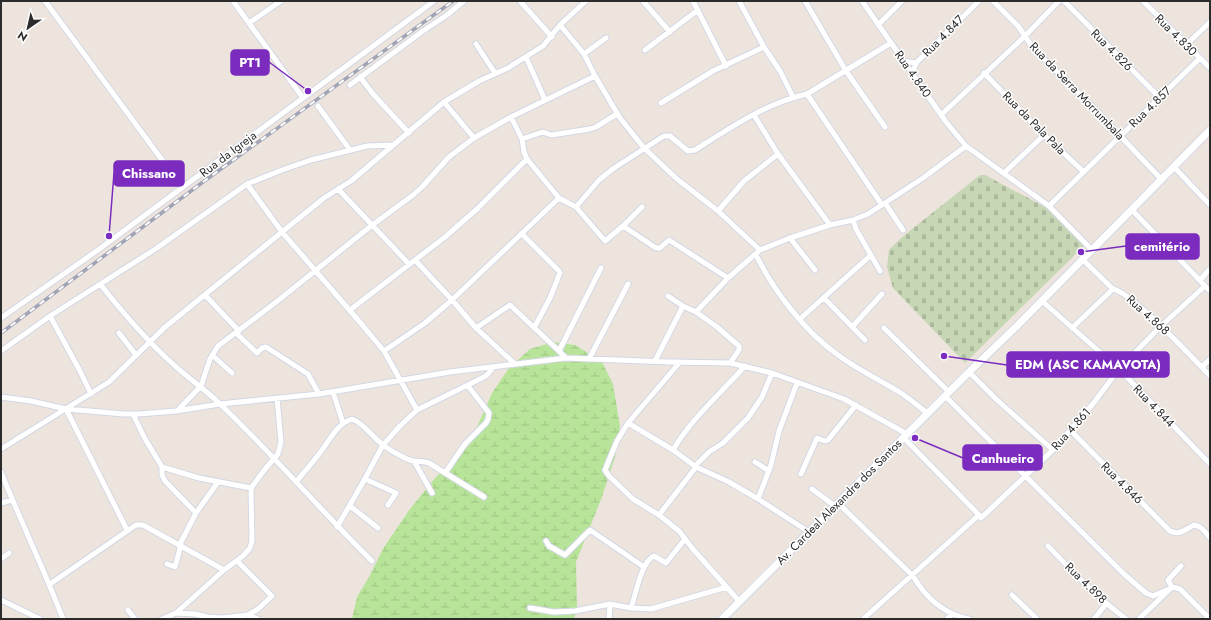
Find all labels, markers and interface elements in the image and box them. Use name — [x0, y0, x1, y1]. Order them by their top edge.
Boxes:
north arrow — [8, 8, 48, 48]
street label: Rua 4.847 — [918, 10, 969, 61]
street label: Rua 4.830 — [1151, 10, 1201, 60]
street label: Rua 4.826 — [1087, 25, 1137, 75]
text: N — [14, 27, 31, 45]
street label: Rua da Serra Morrumbala — [1025, 38, 1129, 144]
street label: Rua 4.840 — [890, 47, 936, 101]
callout: PT1 — [231, 50, 269, 75]
text: PT1 — [239, 53, 261, 72]
street label: Rua 4.857 — [1125, 82, 1176, 132]
street label: Rua da Pala Pala — [998, 87, 1070, 159]
street label: Rua da Igreja — [196, 126, 260, 181]
callout: Chissano — [114, 161, 184, 186]
text: Chissano — [122, 164, 176, 183]
callout: cemitério — [1126, 234, 1199, 259]
text: cemitério — [1134, 237, 1190, 256]
street label: Rua 4.868 — [1122, 291, 1174, 339]
callout: EDM (ASC KAMAVOTA) — [1007, 352, 1169, 377]
text: EDM (ASC KAMAVOTA) — [1015, 355, 1161, 374]
street label: Rua 4.844 — [1129, 380, 1179, 432]
street label: Rua 4.861 — [1047, 404, 1095, 454]
street label: Av. Cardeal Alexandre dos Santos — [772, 435, 906, 569]
callout: Canhueiro — [963, 445, 1042, 470]
text: Canhueiro — [972, 449, 1034, 468]
street label: Rua 4.846 — [1097, 458, 1147, 508]
street label: Rua 4.898 — [1061, 558, 1111, 608]

